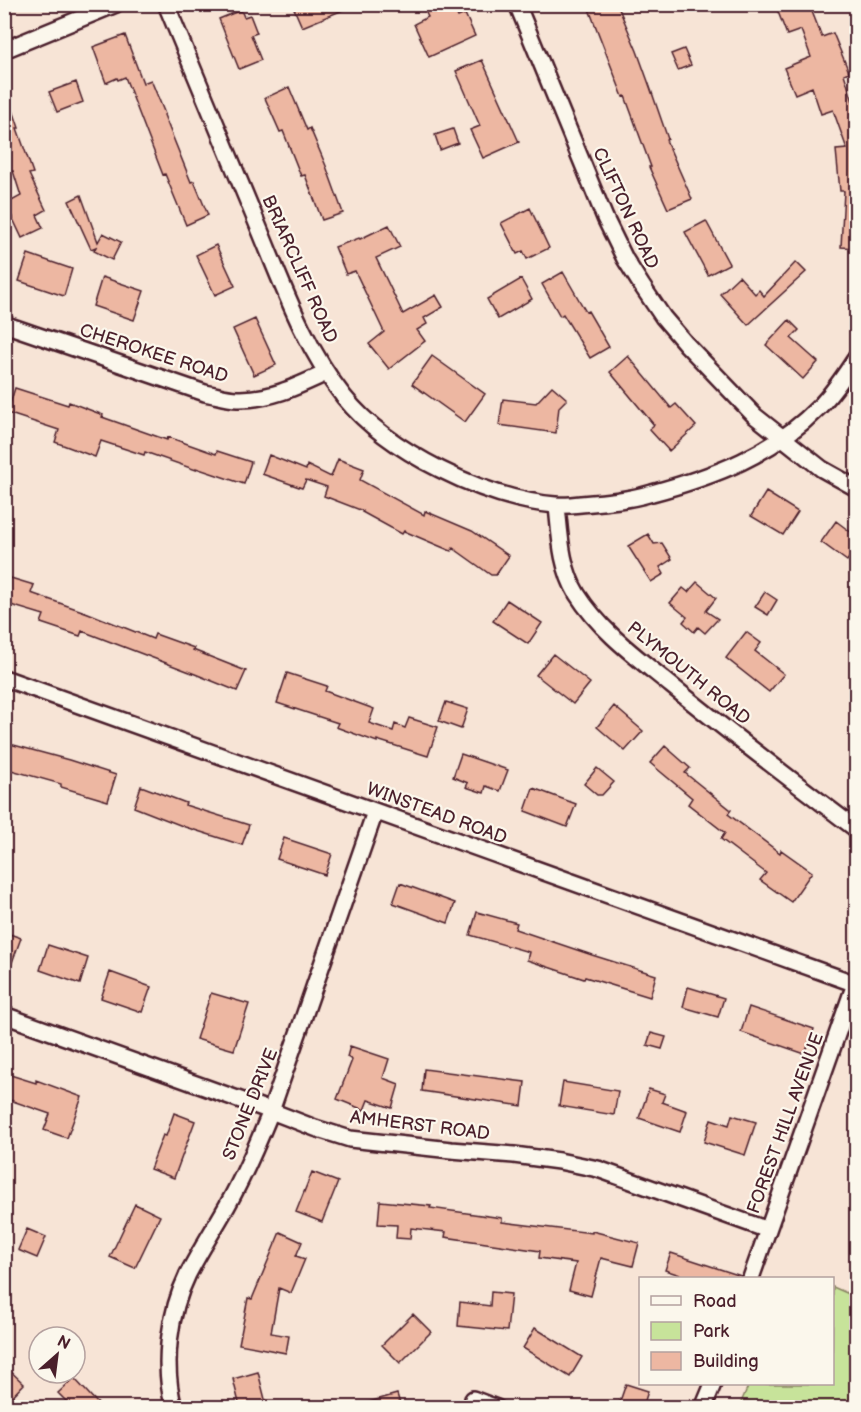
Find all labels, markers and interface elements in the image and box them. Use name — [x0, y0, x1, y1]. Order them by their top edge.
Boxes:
street label: CLIFTON ROAD — [588, 144, 663, 272]
street label: BRIARCLIFF ROAD — [257, 192, 342, 346]
street label: CHEROKEE ROAD — [77, 320, 231, 387]
street label: PLYMOUTH ROAD — [623, 617, 754, 729]
street label: WINSTEAD ROAD — [364, 778, 510, 849]
street label: FOREST HILL AVENUE — [743, 1030, 828, 1216]
street label: STONE DRIVE — [218, 1045, 282, 1163]
street label: AMHERST ROAD — [349, 1107, 491, 1144]
legend — [639, 1277, 834, 1385]
text: Road — [693, 1291, 737, 1312]
text: Park — [693, 1321, 729, 1342]
north arrow — [27, 1325, 87, 1385]
text: N — [54, 1332, 73, 1354]
text: Building — [693, 1351, 759, 1372]

